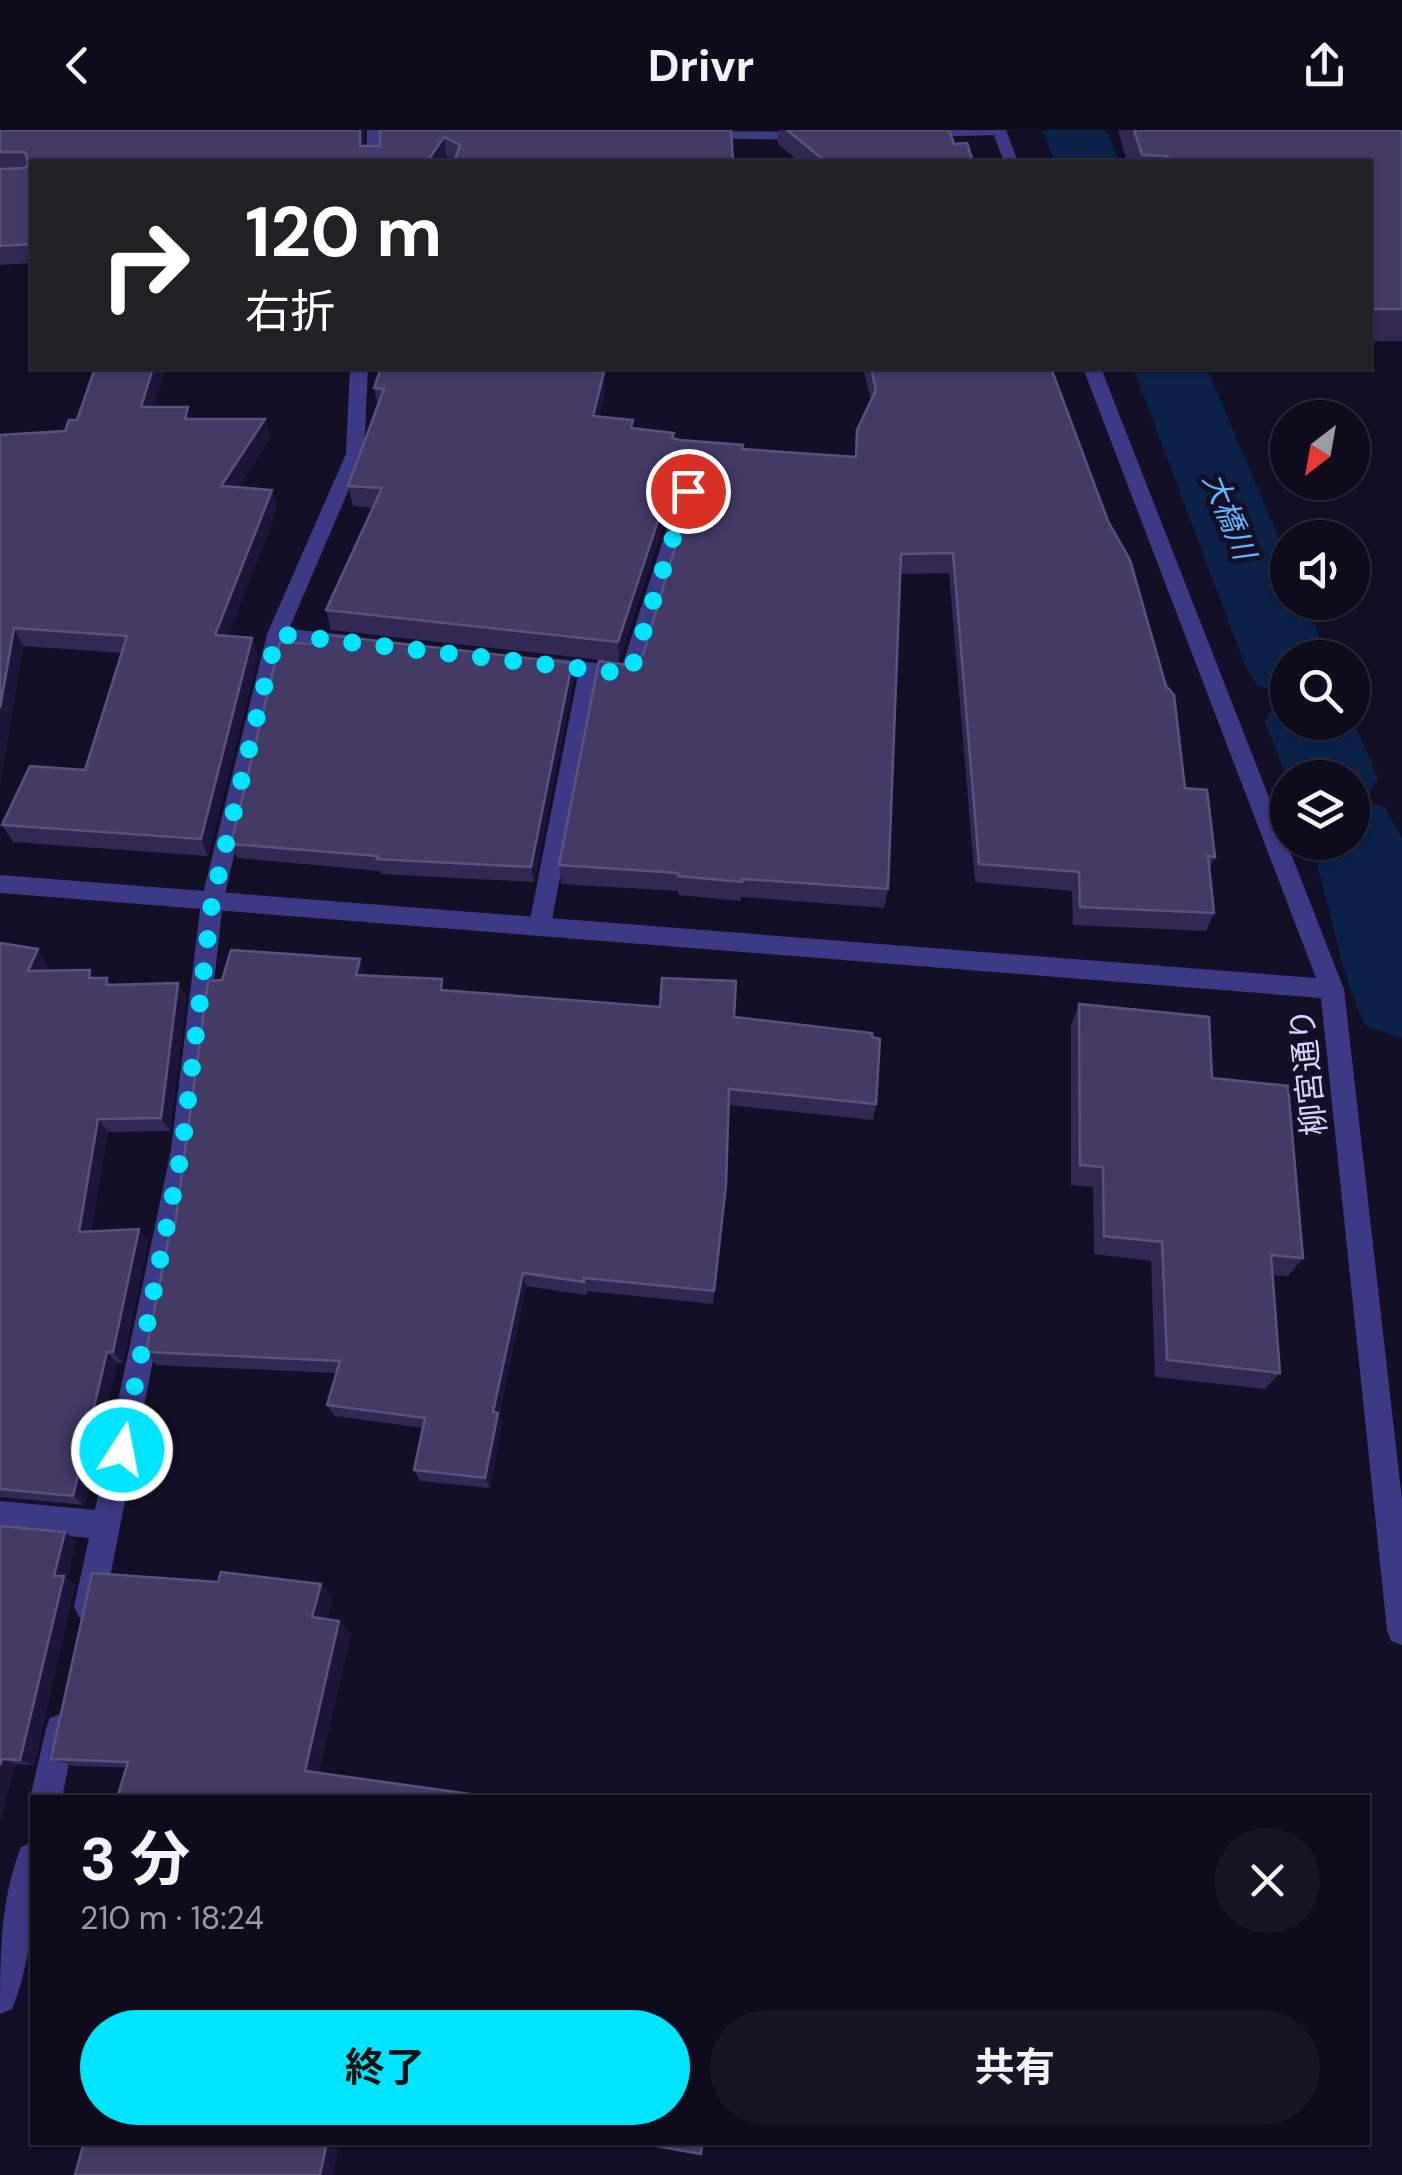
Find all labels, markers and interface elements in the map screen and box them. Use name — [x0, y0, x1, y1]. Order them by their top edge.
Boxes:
text: Drivr — [648, 36, 754, 95]
icon: back — [50, 38, 105, 93]
icon: share — [1297, 38, 1352, 93]
text: 120 m — [245, 187, 442, 278]
icon: right — [80, 200, 210, 330]
text: 右折 — [245, 282, 335, 341]
north arrow — [1270, 400, 1370, 500]
map controls — [1270, 400, 1370, 860]
pin — [646, 449, 731, 534]
icon: arrive — [661, 464, 716, 519]
water label: 大橋川 — [1195, 467, 1266, 568]
button: sound — [1270, 520, 1370, 620]
button: search — [1270, 640, 1370, 740]
button: layers — [1270, 760, 1370, 860]
street label: 柳宮通り — [1280, 1006, 1336, 1138]
position arrow — [70, 1398, 174, 1502]
text: 3 分 — [80, 1820, 190, 1899]
button: close — [1215, 1828, 1320, 1933]
text: 210 m · 18:24 — [80, 1897, 264, 1939]
button: 終了 — [80, 2010, 690, 2125]
button: 共有 — [710, 2010, 1320, 2125]

